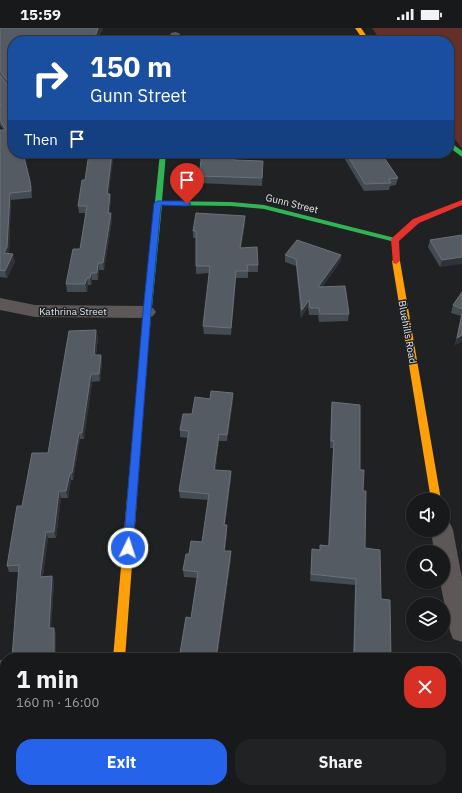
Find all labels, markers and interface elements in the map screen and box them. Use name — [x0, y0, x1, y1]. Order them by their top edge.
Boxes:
text: 15:59 — [20, 5, 61, 24]
text: 150 m — [90, 48, 172, 85]
icon: right — [24, 52, 76, 104]
text: Gunn Street — [90, 84, 187, 107]
icon: arrive — [66, 128, 88, 150]
text: Then — [24, 130, 58, 149]
pin — [170, 163, 204, 204]
icon: arrive — [176, 169, 198, 191]
street label: Gunn Street — [264, 191, 320, 216]
street label: Bluehills Road — [396, 299, 419, 365]
street label: Kathrina Street — [39, 305, 107, 318]
map controls — [406, 493, 450, 641]
button: sound — [406, 493, 450, 537]
position arrow — [107, 527, 149, 569]
button: search — [406, 545, 450, 589]
button: layers — [406, 597, 450, 641]
text: 1 min — [16, 663, 79, 695]
button: close — [404, 666, 446, 708]
text: 160 m · 16:00 — [16, 694, 99, 711]
button: Exit — [16, 739, 227, 785]
button: Share — [235, 739, 446, 785]

